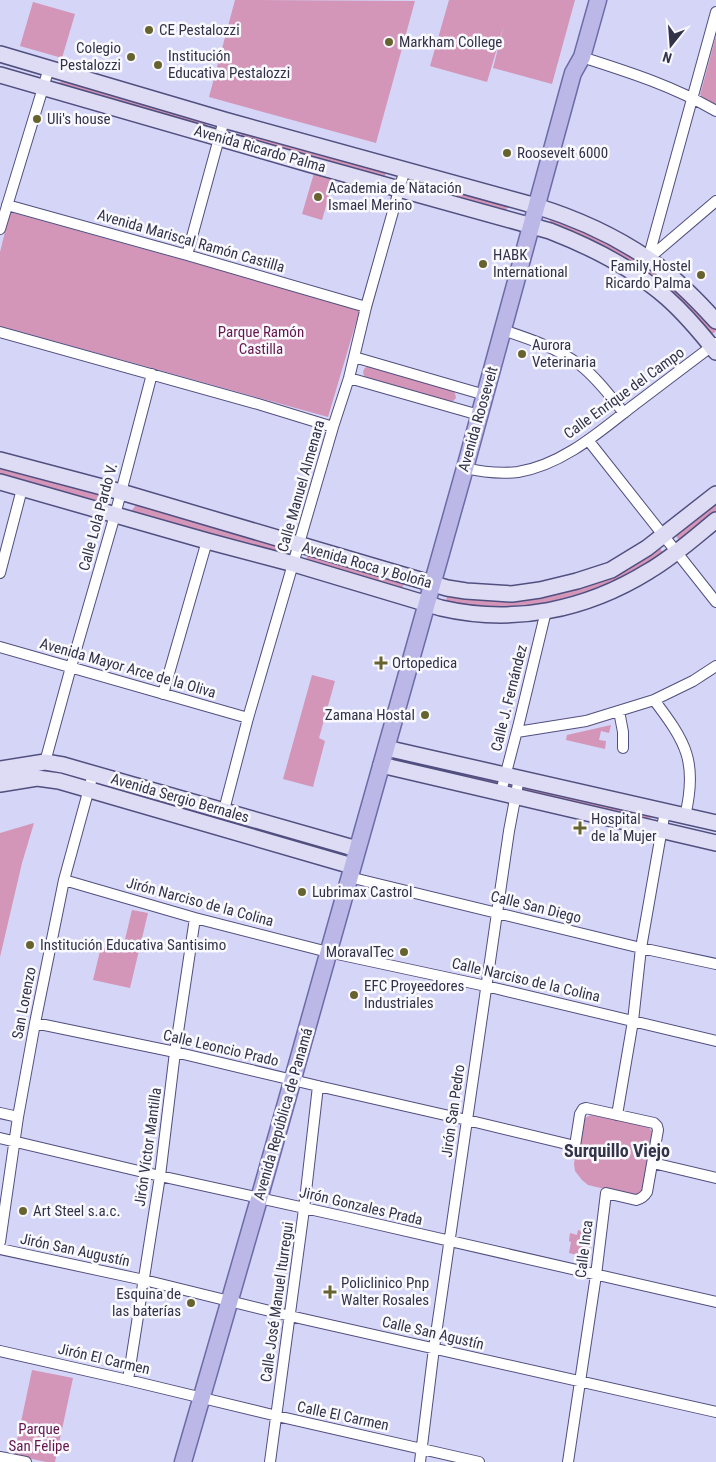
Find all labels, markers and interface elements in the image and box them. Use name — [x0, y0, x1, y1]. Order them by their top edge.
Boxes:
north arrow — [646, 20, 696, 70]
place label: CE Pestalozzi — [159, 21, 240, 39]
marker: CE Pestalozzi — [143, 24, 155, 36]
place label: Markham College — [399, 33, 502, 51]
marker: Markham College — [383, 36, 395, 48]
place label: Colegio Pestalozzi — [60, 39, 121, 74]
place label: Institución Educativa Pestalozzi — [168, 47, 290, 82]
text: N — [661, 49, 674, 66]
marker: Colegio Pestalozzi — [125, 51, 137, 63]
marker: Institución Educativa Pestalozzi — [152, 59, 164, 71]
place label: Uli's house — [47, 110, 111, 128]
marker: Uli's house — [31, 113, 43, 125]
street label: Avenida Ricardo Palma — [192, 122, 328, 176]
place label: Roosevelt 6000 — [517, 144, 608, 162]
marker: Roosevelt 6000 — [501, 147, 513, 159]
place label: Academia de Natación Ismael Merino — [328, 179, 462, 214]
marker: Academia de Natación Ismael Merino — [312, 191, 324, 203]
street label: Avenida Mariscal Ramón Castilla — [95, 206, 287, 276]
place label: HABK International — [493, 246, 568, 281]
place label: Family Hostel Ricardo Palma — [605, 257, 691, 292]
marker: HABK International — [477, 258, 489, 270]
marker: Family Hostel Ricardo Palma — [695, 269, 707, 281]
park label: Parque Ramón Castilla — [218, 323, 304, 358]
place label: Aurora Veterinaria — [532, 336, 596, 371]
street label: Calle Enrique del Campo — [560, 343, 688, 443]
marker: Aurora Veterinaria — [516, 348, 528, 360]
street label: Avenida Roosevelt — [454, 364, 502, 474]
street label: Calle Manuel Almenara — [274, 418, 328, 554]
street label: Calle Lola Pardo V. — [75, 461, 121, 573]
street label: Avenida Roca y Boloña — [300, 538, 434, 592]
street label: Avenida Mayor Arce de la Oliva — [38, 634, 218, 702]
street label: Calle J. Fernández — [487, 643, 531, 753]
place label: Ortopedica — [392, 654, 457, 672]
marker: Ortopedica — [374, 656, 388, 670]
place label: Zamana Hostal — [325, 706, 415, 724]
marker: Zamana Hostal — [419, 709, 431, 721]
street label: Avenida Sergio Bernales — [109, 770, 251, 826]
place label: Hospital de la Mujer — [591, 810, 657, 845]
marker: Hospital de la Mujer — [573, 821, 587, 835]
street label: Jirón Narciso de la Colina — [124, 874, 276, 930]
place label: Lubrimax Castrol — [312, 883, 412, 901]
marker: Lubrimax Castrol — [296, 886, 308, 898]
street label: Calle San Diego — [489, 887, 583, 927]
place label: Institución Educativa Santisimo — [40, 936, 226, 954]
marker: Institución Educativa Santisimo — [24, 939, 36, 951]
place label: MoravalTec — [326, 943, 394, 961]
marker: MoravalTec — [398, 946, 410, 958]
street label: Calle Narciso de la Colina — [450, 954, 602, 1006]
street label: San Lorenzo — [8, 965, 40, 1041]
place label: EFC Proyeedores Industriales — [364, 977, 464, 1012]
marker: EFC Proyeedores Industriales — [348, 989, 360, 1001]
street label: Calle Leoncio Prado — [161, 1026, 281, 1070]
street label: Avenida República de Panamá — [250, 1026, 316, 1202]
street label: Jirón San Pedro — [438, 1063, 468, 1159]
street label: Jirón Víctor Mantilla — [131, 1086, 165, 1208]
district label: Surquillo Viejo — [564, 1140, 670, 1161]
street label: Jirón Gonzales Prada — [298, 1183, 424, 1229]
place label: Art Steel s.a.c. — [33, 1202, 120, 1220]
marker: Art Steel s.a.c. — [17, 1205, 29, 1217]
street label: Calle Inca — [572, 1219, 596, 1279]
street label: Calle José Manuel Iturregui — [257, 1221, 297, 1383]
street label: Jirón San Augustín — [19, 1230, 131, 1270]
place label: Policlinico Pnp Walter Rosales — [341, 1274, 429, 1309]
place label: Esquina de las baterías — [112, 1285, 181, 1320]
marker: Policlinico Pnp Walter Rosales — [323, 1285, 337, 1299]
marker: Esquina de las baterías — [185, 1297, 197, 1309]
street label: Calle San Agustín — [380, 1313, 486, 1353]
street label: Jirón El Carmen — [56, 1340, 152, 1378]
street label: Calle El Carmen — [296, 1398, 390, 1434]
park label: Parque San Felipe — [8, 1420, 70, 1455]

